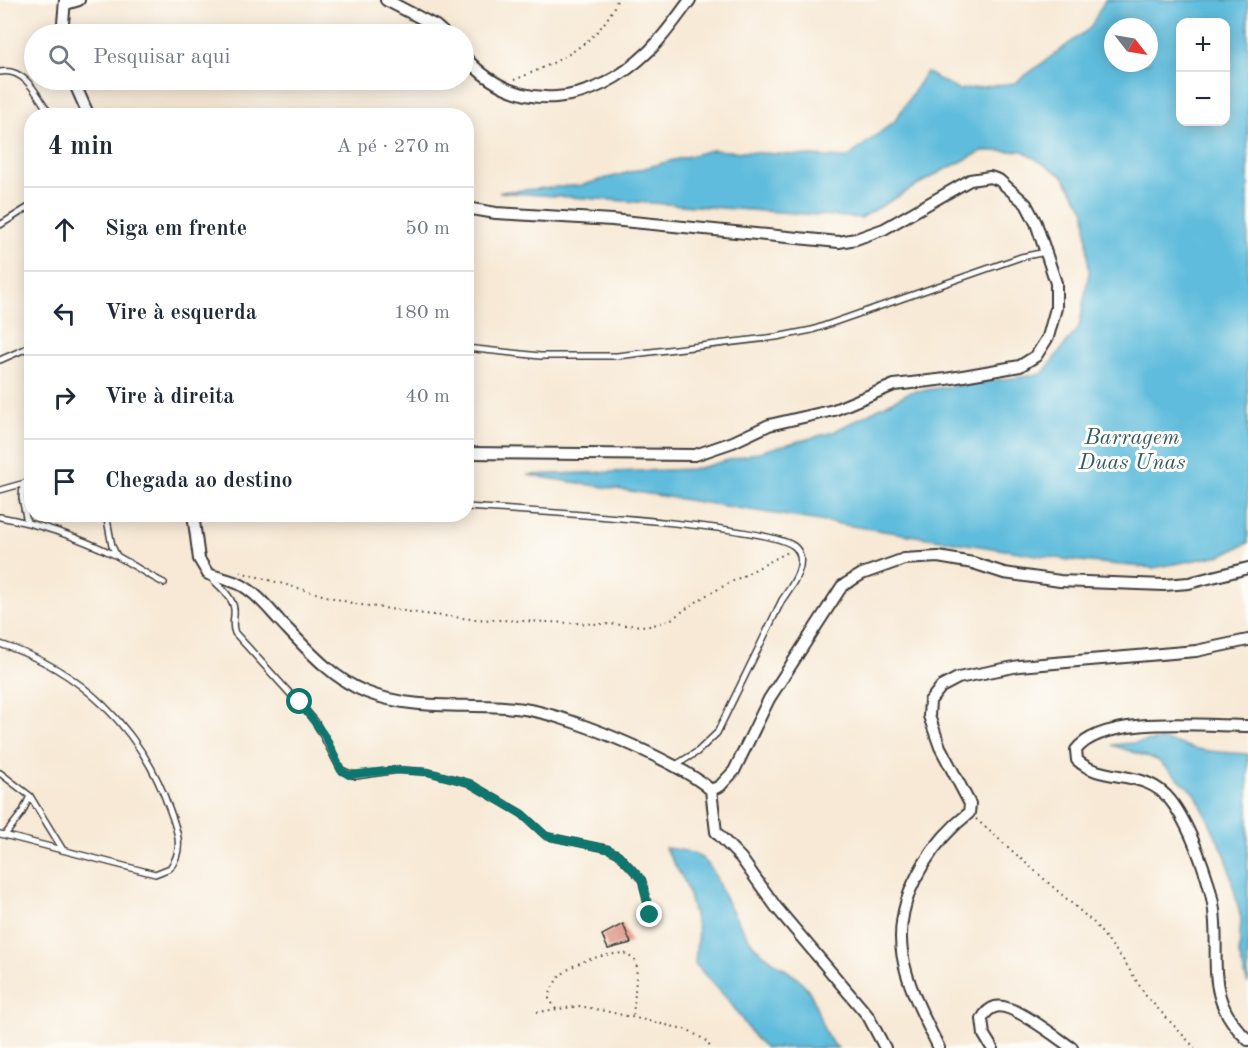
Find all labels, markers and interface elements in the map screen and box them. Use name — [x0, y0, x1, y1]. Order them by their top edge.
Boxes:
north arrow — [1104, 18, 1158, 72]
map controls — [1176, 18, 1230, 126]
button: + — [1176, 18, 1230, 72]
search box — [24, 24, 474, 90]
icon: search — [45, 41, 78, 74]
text: Pesquisar aqui — [93, 46, 230, 68]
button: − — [1176, 72, 1230, 126]
text: 4 min — [48, 134, 113, 160]
text: A pé · 270 m — [336, 137, 450, 157]
icon: ahead — [48, 213, 81, 246]
text: Siga em frente — [105, 218, 247, 240]
text: 50 m — [405, 219, 450, 239]
icon: left — [48, 297, 81, 330]
text: Vire à esquerda — [105, 302, 257, 324]
text: 180 m — [394, 303, 450, 323]
icon: right — [48, 381, 81, 414]
text: Vire à direita — [105, 386, 235, 408]
text: 40 m — [405, 387, 450, 407]
water label: Barragem Duas Unas — [1077, 427, 1186, 474]
icon: arrive — [48, 465, 81, 498]
text: Chegada ao destino — [105, 470, 293, 492]
route start — [286, 688, 312, 714]
route end — [636, 901, 662, 927]

